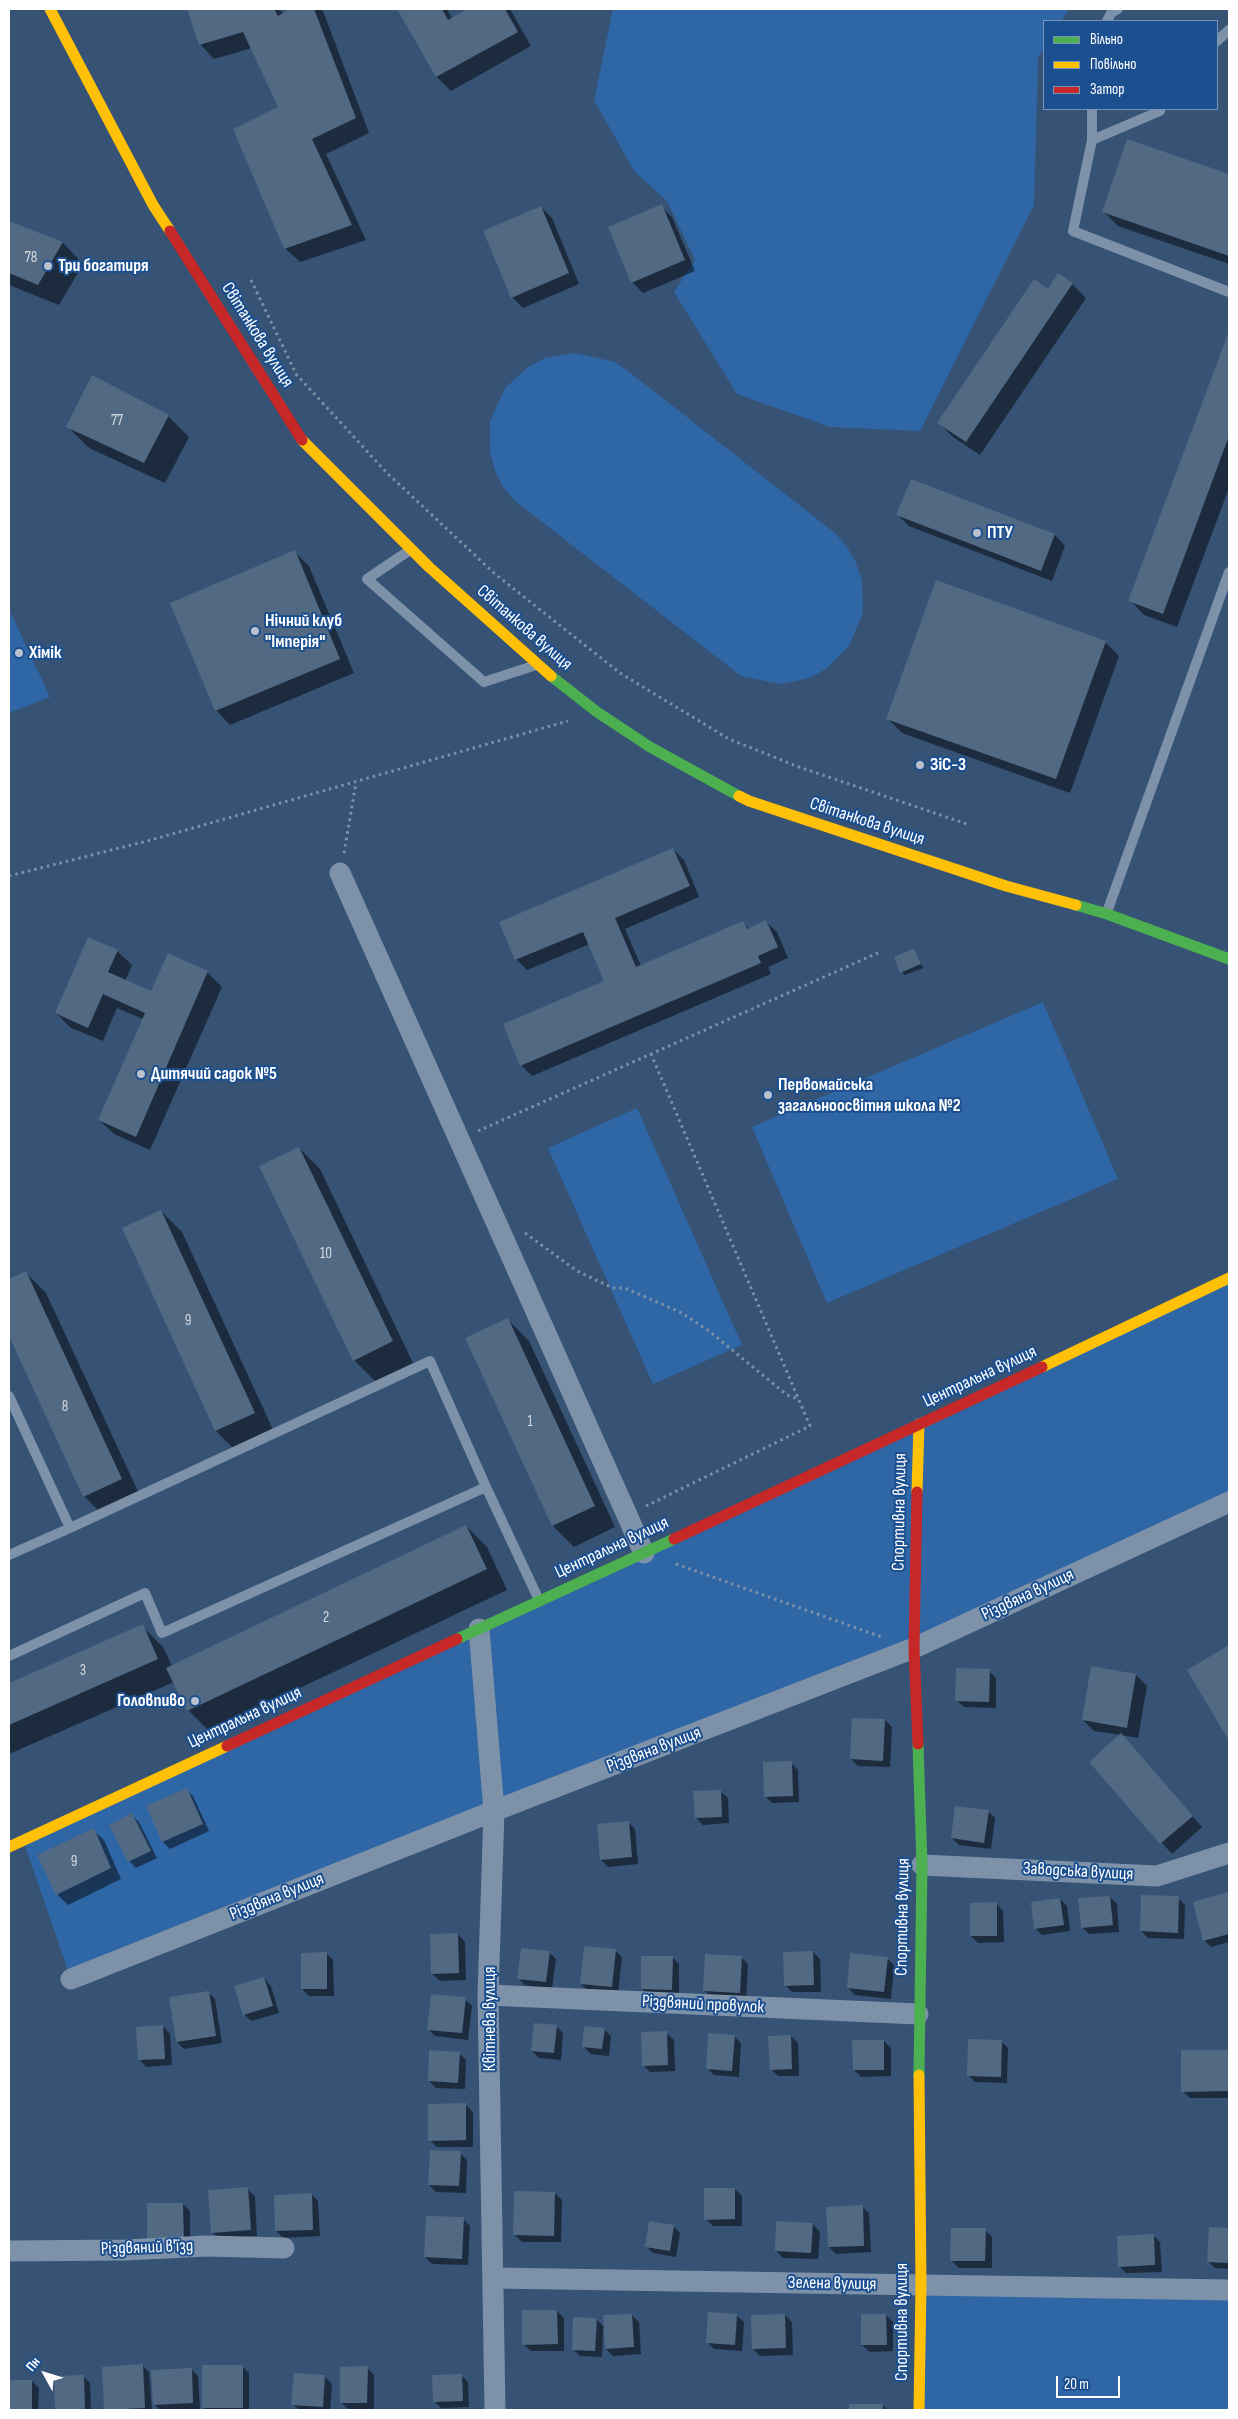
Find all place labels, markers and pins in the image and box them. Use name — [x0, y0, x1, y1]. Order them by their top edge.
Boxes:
place label: Три богатиря — [58, 255, 149, 277]
marker: Три богатиря — [42, 260, 54, 272]
place label: ПТУ — [987, 522, 1013, 544]
marker: ПТУ — [971, 527, 983, 539]
place label: Нічний клуб "Імперія" — [265, 610, 342, 652]
marker: Нічний клуб "Імперія" — [249, 625, 261, 637]
place label: Хімік — [29, 642, 62, 664]
marker: Хімік — [13, 647, 25, 659]
place label: ЗіС-3 — [930, 754, 966, 776]
marker: ЗіС-3 — [914, 759, 926, 771]
place label: Дитячий садок №5 — [151, 1063, 277, 1085]
marker: Дитячий садок №5 — [135, 1068, 147, 1080]
place label: Первомайська загальноосвітня школа №2 — [778, 1074, 961, 1116]
marker: Первомайська загальноосвітня школа №2 — [762, 1089, 774, 1101]
place label: Головпиво — [117, 1690, 185, 1712]
marker: Головпиво — [189, 1695, 201, 1707]

